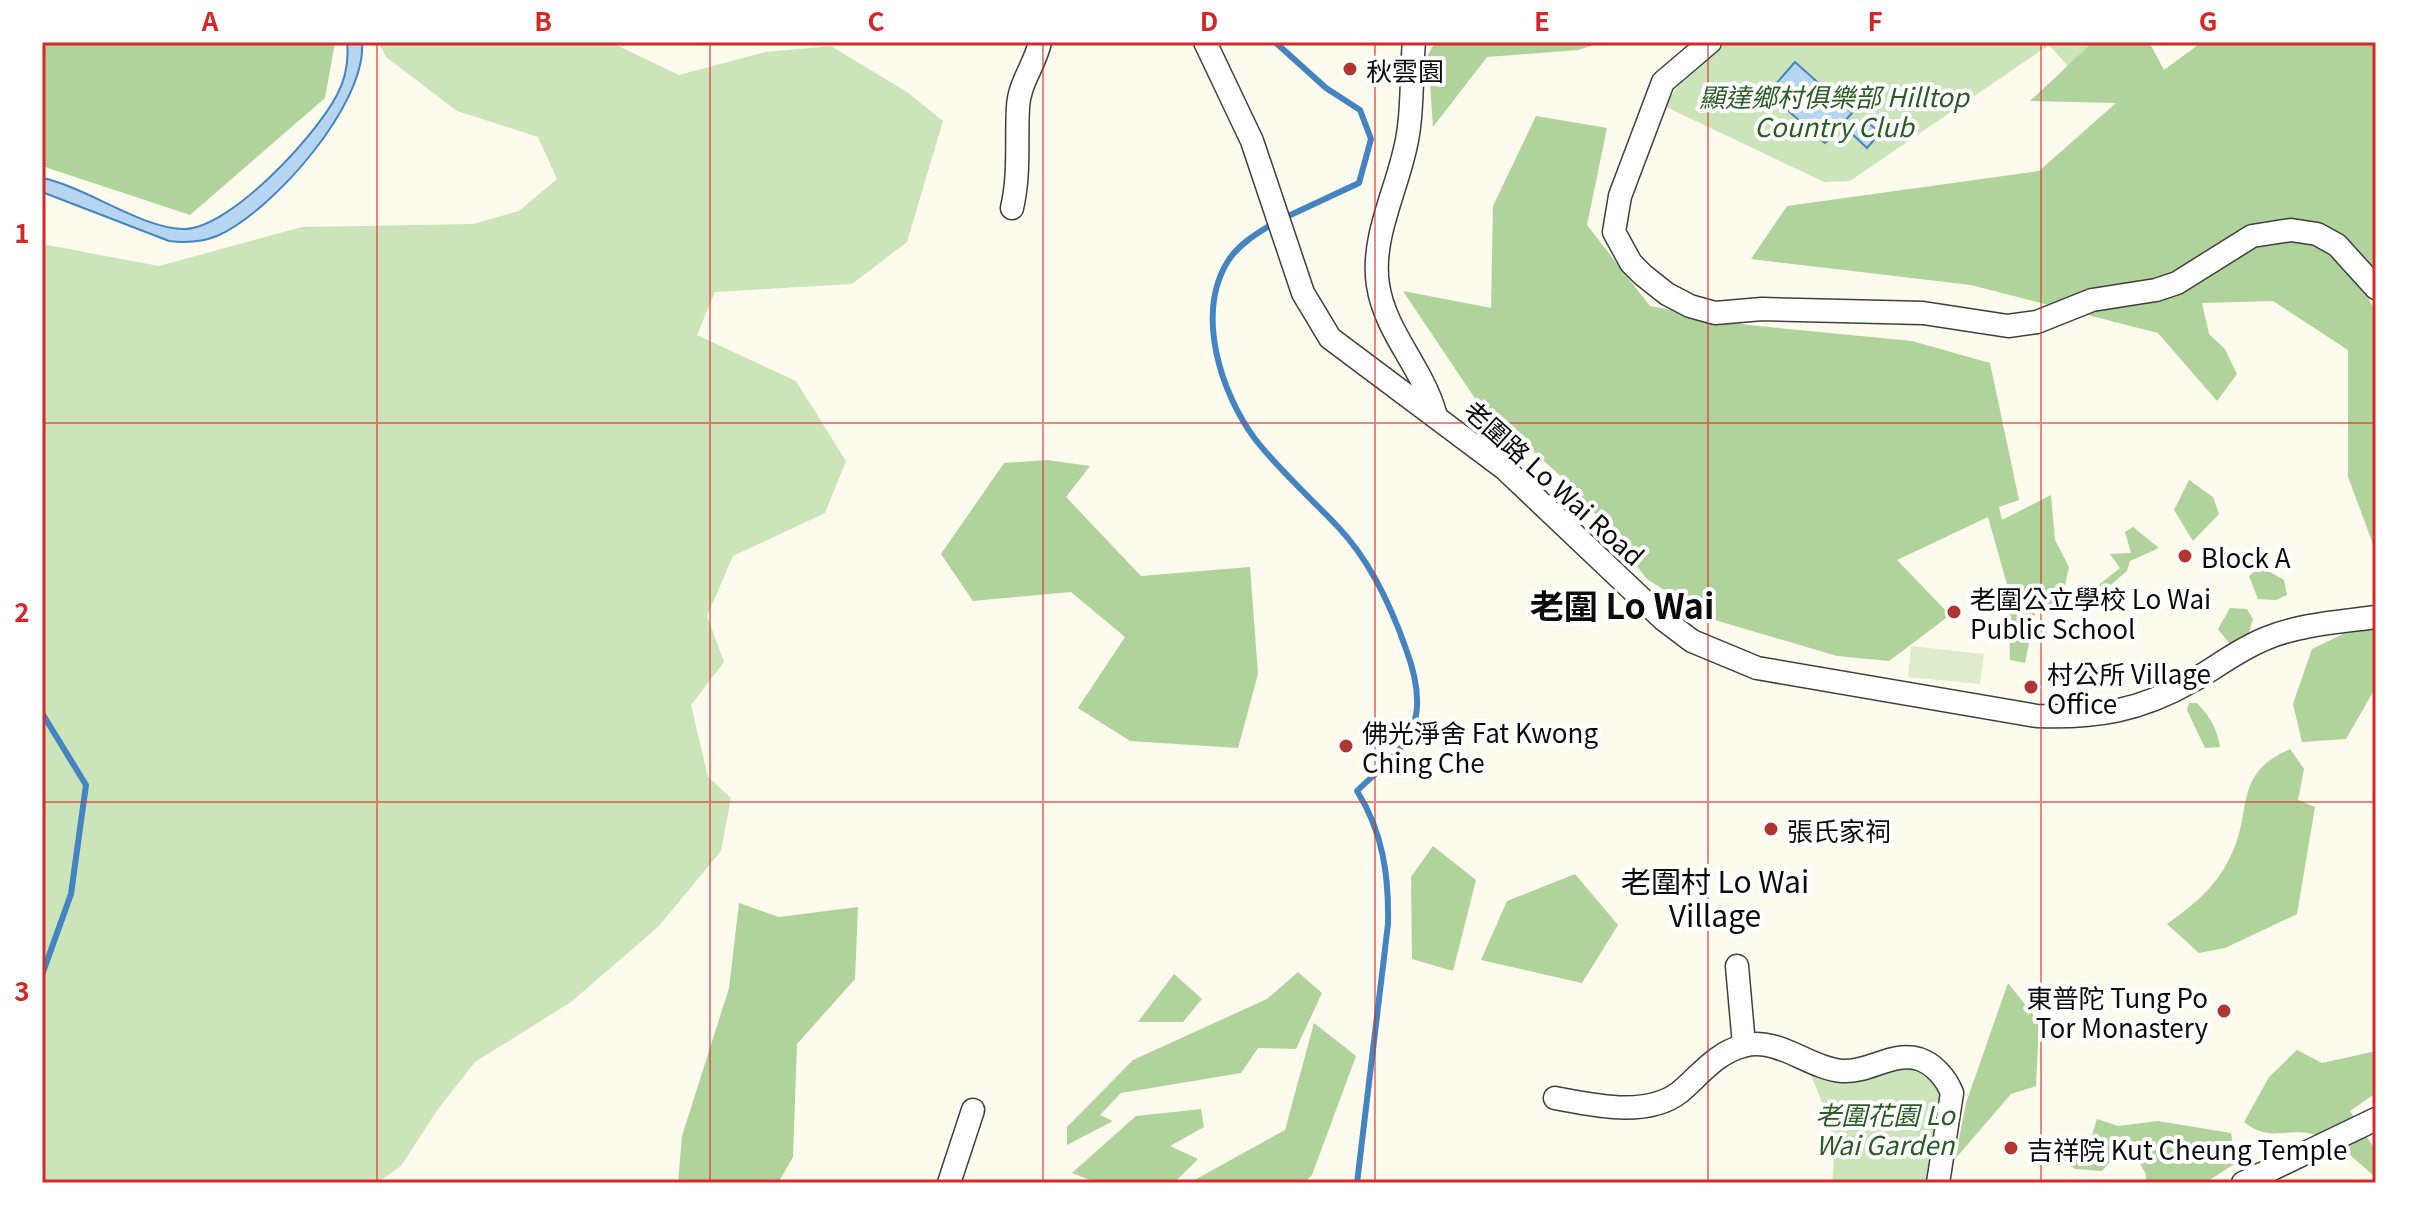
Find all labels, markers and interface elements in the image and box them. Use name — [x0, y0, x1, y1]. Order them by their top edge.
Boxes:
text: A — [201, 1, 219, 38]
text: B — [534, 1, 552, 38]
text: C — [867, 1, 885, 38]
text: D — [1200, 1, 1218, 38]
text: E — [1534, 1, 1550, 38]
text: F — [1867, 1, 1883, 38]
text: G — [2199, 1, 2217, 38]
place label: 秋雲園 — [1366, 51, 1444, 88]
marker: 秋雲園 — [1341, 60, 1359, 78]
park label: 顯達鄉村俱樂部 Hilltop Country Club — [1699, 77, 1971, 144]
text: 1 — [14, 213, 30, 250]
street label: 老圍路 Lo Wai Road — [1457, 391, 1653, 573]
place label: Block A — [2201, 538, 2291, 575]
marker: Block A — [2176, 547, 2194, 565]
place label: 老圍公立學校 Lo Wai Public School — [1970, 579, 2211, 646]
district label: 老圍 Lo Wai — [1530, 580, 1714, 629]
text: 2 — [14, 592, 30, 629]
marker: 老圍公立學校 Lo Wai Public School — [1945, 603, 1963, 621]
place label: 村公所 Village Office — [2047, 654, 2211, 721]
marker: 村公所 Village Office — [2022, 678, 2040, 696]
place label: 佛光淨舍 Fat Kwong Ching Che — [1362, 713, 1598, 780]
marker: 佛光淨舍 Fat Kwong Ching Che — [1337, 737, 1355, 755]
place label: 張氏家祠 — [1787, 811, 1891, 848]
marker: 張氏家祠 — [1762, 820, 1780, 838]
district label: 老圍村 Lo Wai Village — [1621, 858, 1809, 936]
text: 3 — [14, 971, 30, 1008]
place label: 東普陀 Tung Po Tor Monastery — [2026, 978, 2208, 1045]
marker: 東普陀 Tung Po Tor Monastery — [2215, 1002, 2233, 1020]
park label: 老圍花園 Lo Wai Garden — [1815, 1095, 1956, 1162]
place label: 吉祥院 Kut Cheung Temple — [2027, 1130, 2347, 1167]
marker: 吉祥院 Kut Cheung Temple — [2002, 1139, 2020, 1157]

